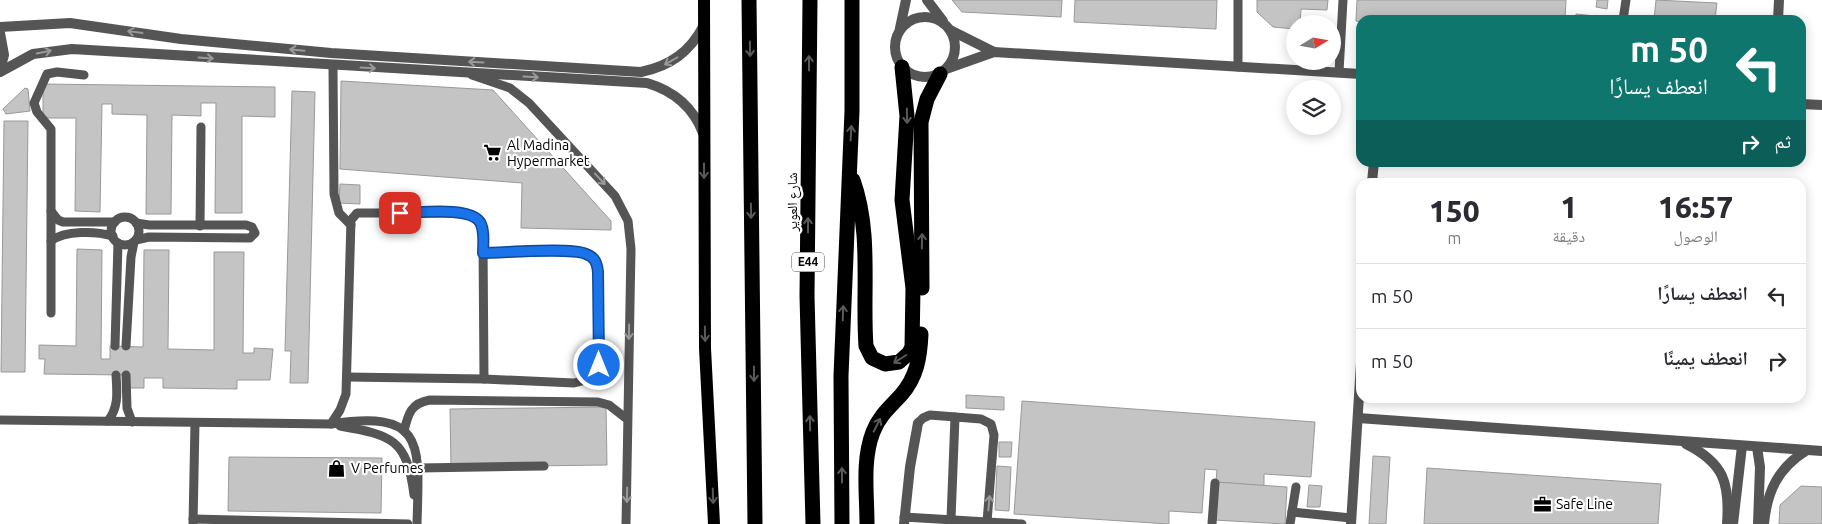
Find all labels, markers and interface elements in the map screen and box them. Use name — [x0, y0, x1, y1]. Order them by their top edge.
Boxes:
north arrow — [1286, 15, 1341, 70]
map controls — [1286, 15, 1341, 135]
one-way arrow — [128, 27, 144, 37]
text: 50 m — [1630, 29, 1708, 69]
icon: left — [1726, 35, 1791, 100]
one-way arrow — [745, 40, 754, 56]
one-way arrow — [289, 45, 305, 55]
one-way arrow — [36, 47, 52, 56]
one-way arrow — [198, 53, 214, 62]
one-way arrow — [804, 55, 814, 72]
one-way arrow — [665, 56, 679, 66]
one-way arrow — [469, 57, 485, 66]
one-way arrow — [360, 63, 376, 72]
one-way arrow — [522, 72, 538, 82]
text: انعطف يسارًا — [1609, 73, 1708, 98]
button: layers — [1286, 80, 1341, 135]
one-way arrow — [902, 108, 912, 124]
one-way arrow — [847, 125, 856, 141]
icon: right — [1736, 130, 1764, 158]
text: ثم — [1774, 130, 1791, 152]
place label: Al Madina Hypermarket — [507, 137, 590, 169]
supermarket icon: Al Madina Hypermarket — [483, 143, 503, 163]
one-way arrow — [699, 162, 709, 179]
one-way arrow — [594, 173, 605, 186]
street label: شارع العوير — [784, 173, 802, 232]
text: 1 — [1560, 190, 1577, 224]
text: 16:57 — [1658, 190, 1733, 224]
pin — [379, 192, 421, 234]
text: 150 — [1429, 194, 1480, 228]
icon: arrive — [386, 199, 414, 227]
one-way arrow — [746, 202, 756, 219]
one-way arrow — [803, 218, 813, 234]
text: دقيقة — [1553, 227, 1585, 245]
text: الوصول — [1673, 227, 1718, 245]
text: m — [1447, 229, 1461, 247]
one-way arrow — [918, 233, 927, 249]
road number: E44 — [792, 252, 824, 272]
text: انعطف يسارًا — [1657, 282, 1748, 304]
icon: left — [1763, 282, 1791, 310]
text: 50 m — [1371, 285, 1413, 307]
one-way arrow — [839, 305, 848, 321]
one-way arrow — [624, 324, 634, 340]
one-way arrow — [700, 325, 710, 341]
position arrow — [572, 338, 624, 390]
text: انعطف يمينًا — [1663, 347, 1748, 369]
icon: right — [1763, 347, 1791, 375]
text: 50 m — [1371, 350, 1413, 372]
one-way arrow — [893, 354, 907, 365]
one-way arrow — [749, 365, 759, 381]
one-way arrow — [806, 415, 815, 431]
one-way arrow — [872, 417, 882, 432]
shop icon: V Perfumes — [327, 458, 347, 478]
place label: V Perfumes — [351, 460, 423, 476]
one-way arrow — [837, 468, 847, 484]
one-way arrow — [622, 486, 632, 502]
one-way arrow — [708, 488, 718, 504]
office icon: Safe Line — [1532, 494, 1552, 514]
one-way arrow — [984, 496, 993, 512]
place label: Safe Line — [1556, 496, 1613, 512]

